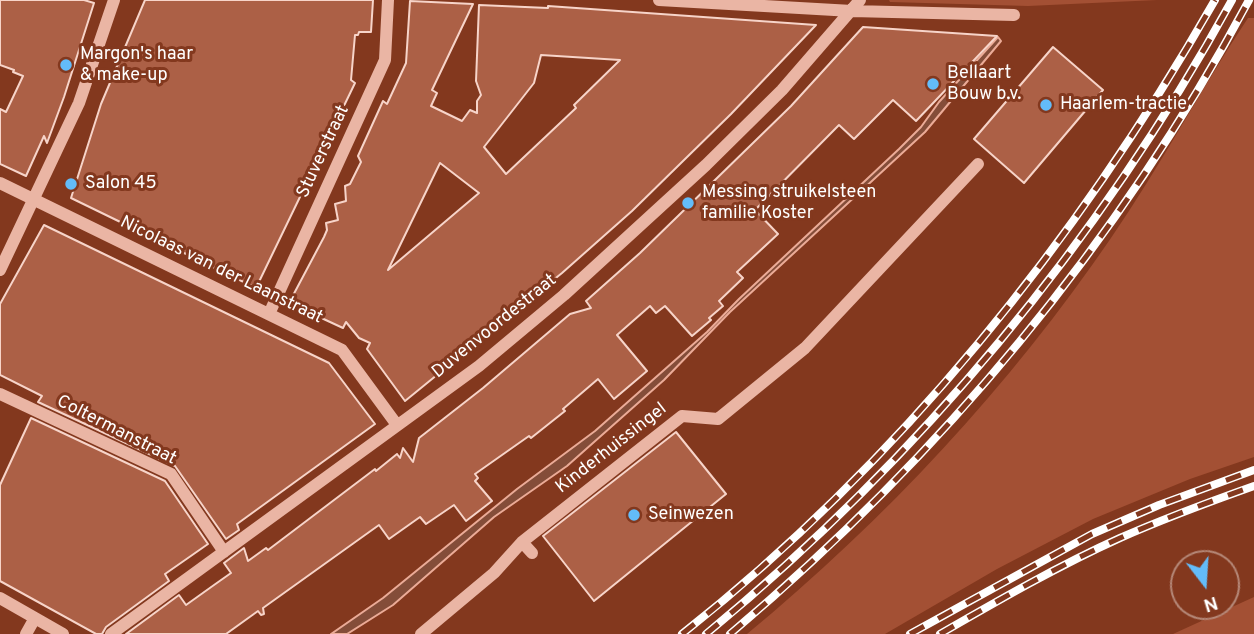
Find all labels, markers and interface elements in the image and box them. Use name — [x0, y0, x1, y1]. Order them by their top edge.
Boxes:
place label: Margon's haar & make-up — [80, 44, 193, 86]
marker: Margon's haar & make-up — [58, 57, 74, 73]
place label: Bellaart Bouw b.v. — [947, 63, 1021, 106]
marker: Bellaart Bouw b.v. — [925, 76, 941, 92]
place label: Haarlem-tractie — [1060, 94, 1187, 116]
marker: Haarlem-tractie — [1038, 97, 1054, 113]
street label: Stuverstraat — [293, 102, 355, 202]
place label: Salon 45 — [85, 173, 157, 195]
marker: Salon 45 — [63, 176, 79, 192]
place label: Messing struikelsteen familie Koster — [702, 182, 876, 224]
marker: Messing struikelsteen familie Koster — [680, 195, 696, 211]
street label: Nicolaas van der Laanstraat — [116, 212, 326, 330]
street label: Duvenvoordestraat — [428, 270, 562, 384]
street label: Coltermanstraat — [52, 392, 180, 470]
street label: Kinderhuissingel — [552, 399, 672, 499]
place label: Seinwezen — [648, 504, 734, 526]
marker: Seinwezen — [626, 507, 642, 523]
north arrow — [1170, 550, 1240, 620]
text: N — [1201, 590, 1221, 617]

